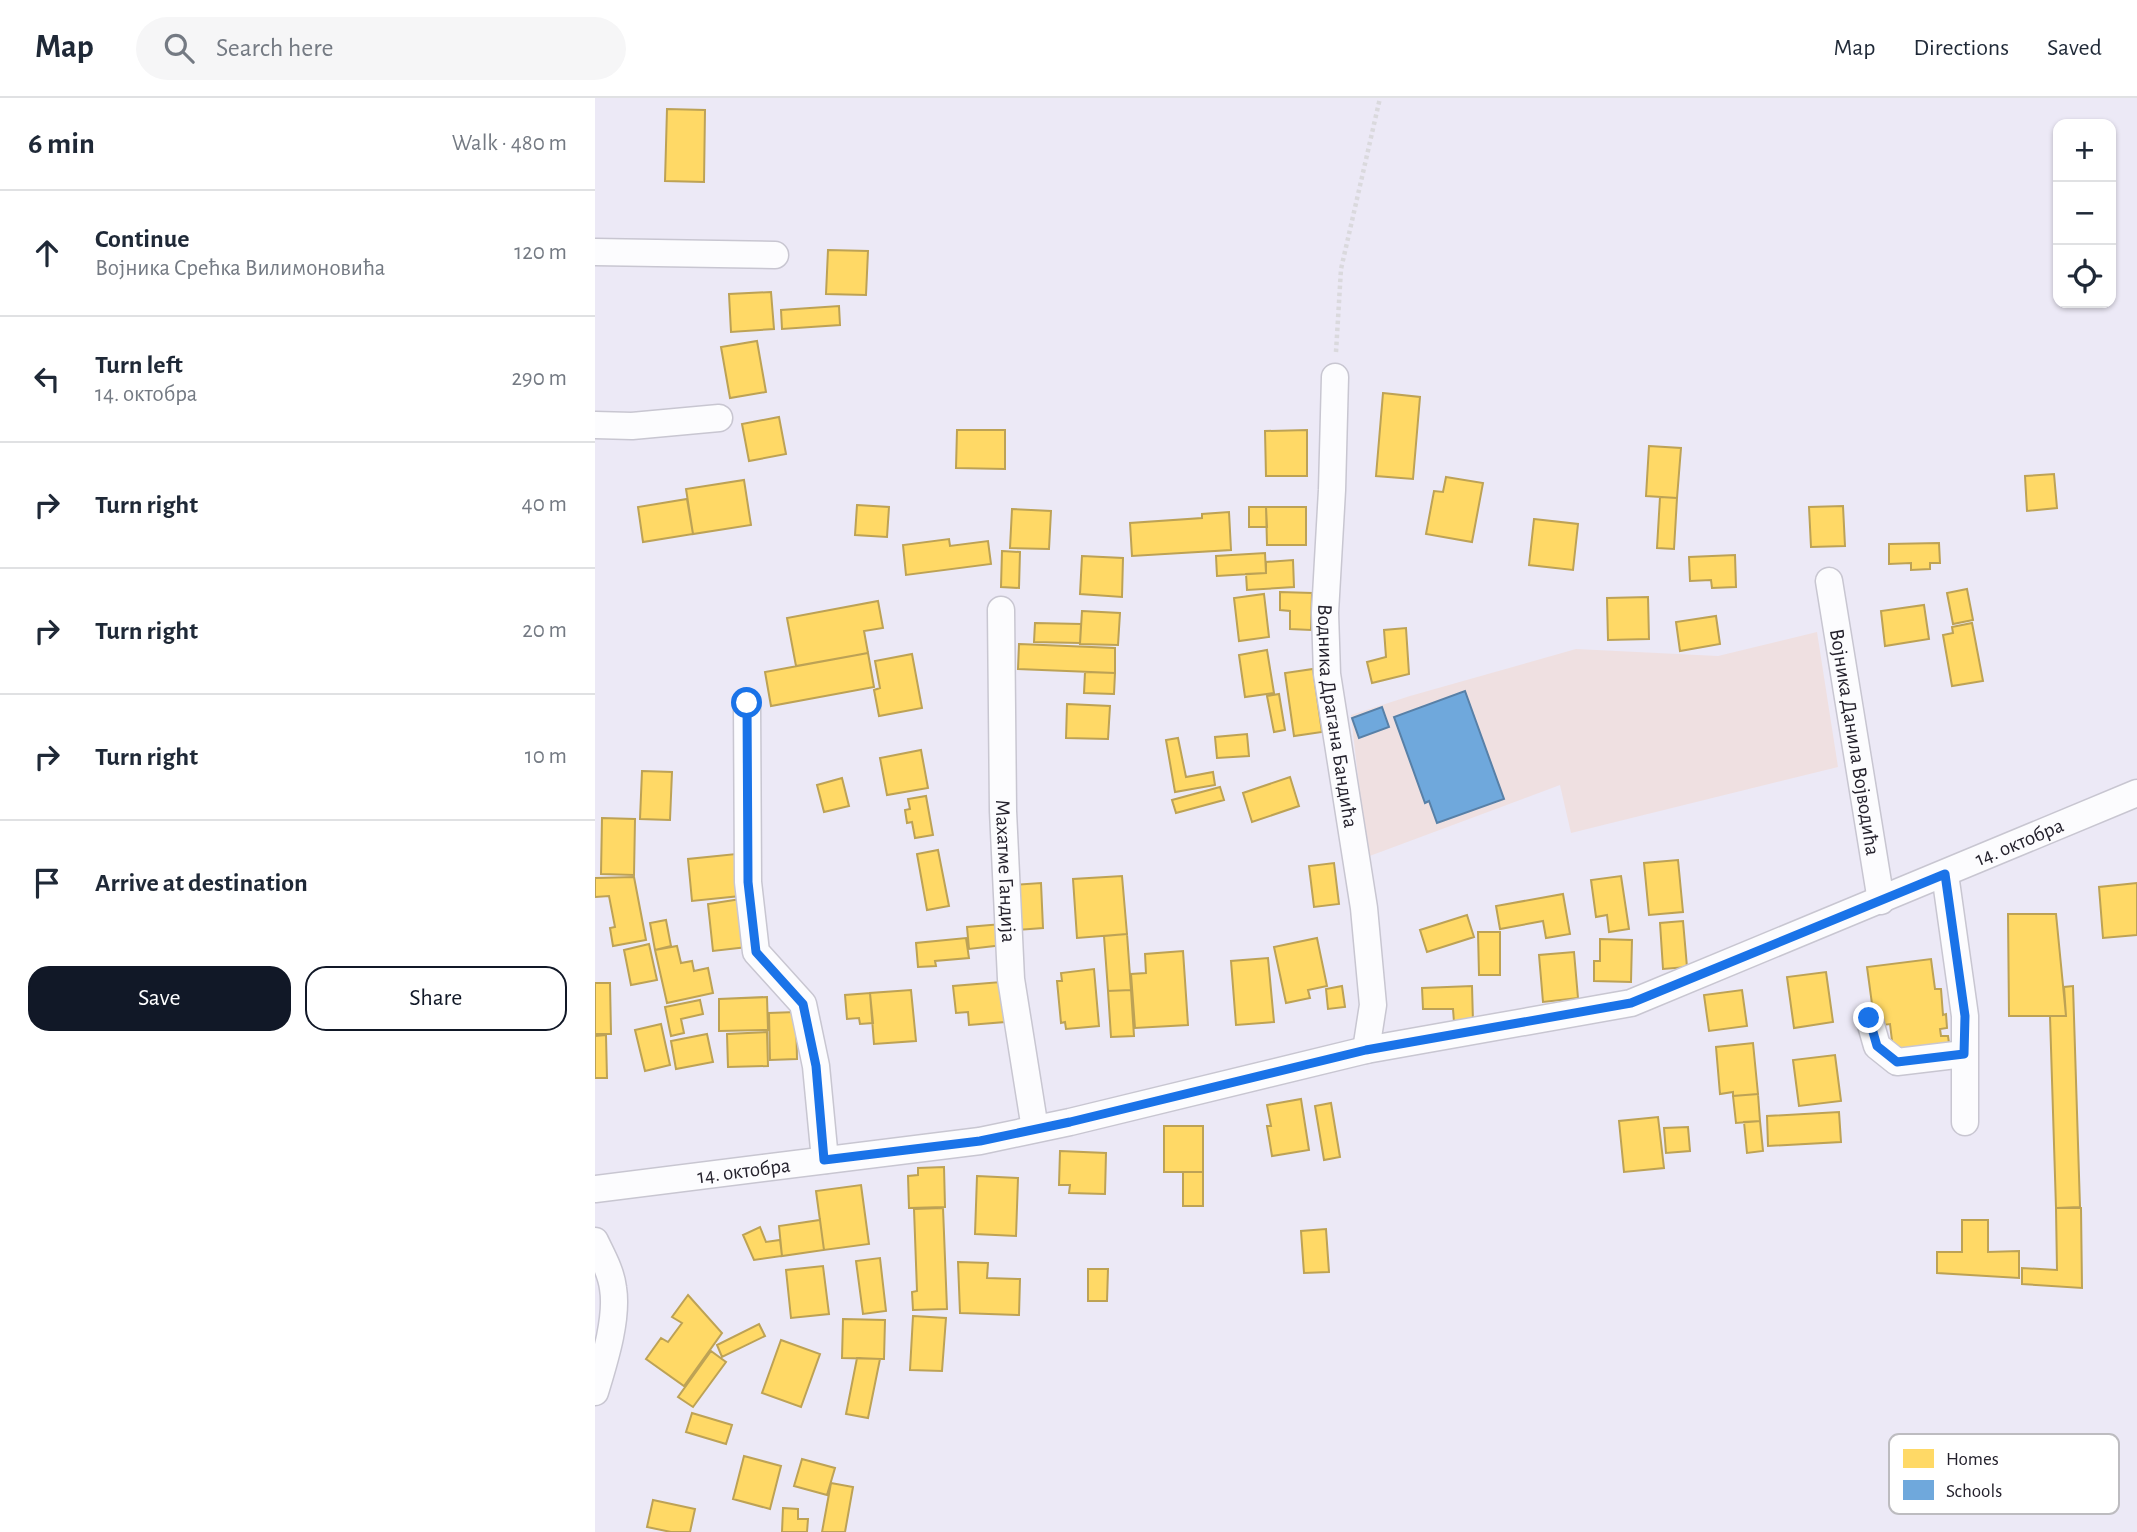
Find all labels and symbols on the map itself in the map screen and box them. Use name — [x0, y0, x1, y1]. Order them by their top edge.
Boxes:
street label: Водника Драгана Бандића — [1314, 603, 1361, 830]
street label: Војника Данила Војводића — [1826, 627, 1883, 857]
route start — [731, 687, 762, 718]
street label: Махатме Гандија — [992, 799, 1019, 943]
street label: 14. октобра — [1972, 815, 2067, 870]
route end — [1853, 1002, 1884, 1033]
street label: 14. октобра — [696, 1155, 792, 1187]
legend — [1889, 1434, 2119, 1514]
text: Homes — [1946, 1450, 1999, 1469]
text: Schools — [1946, 1482, 2002, 1501]

